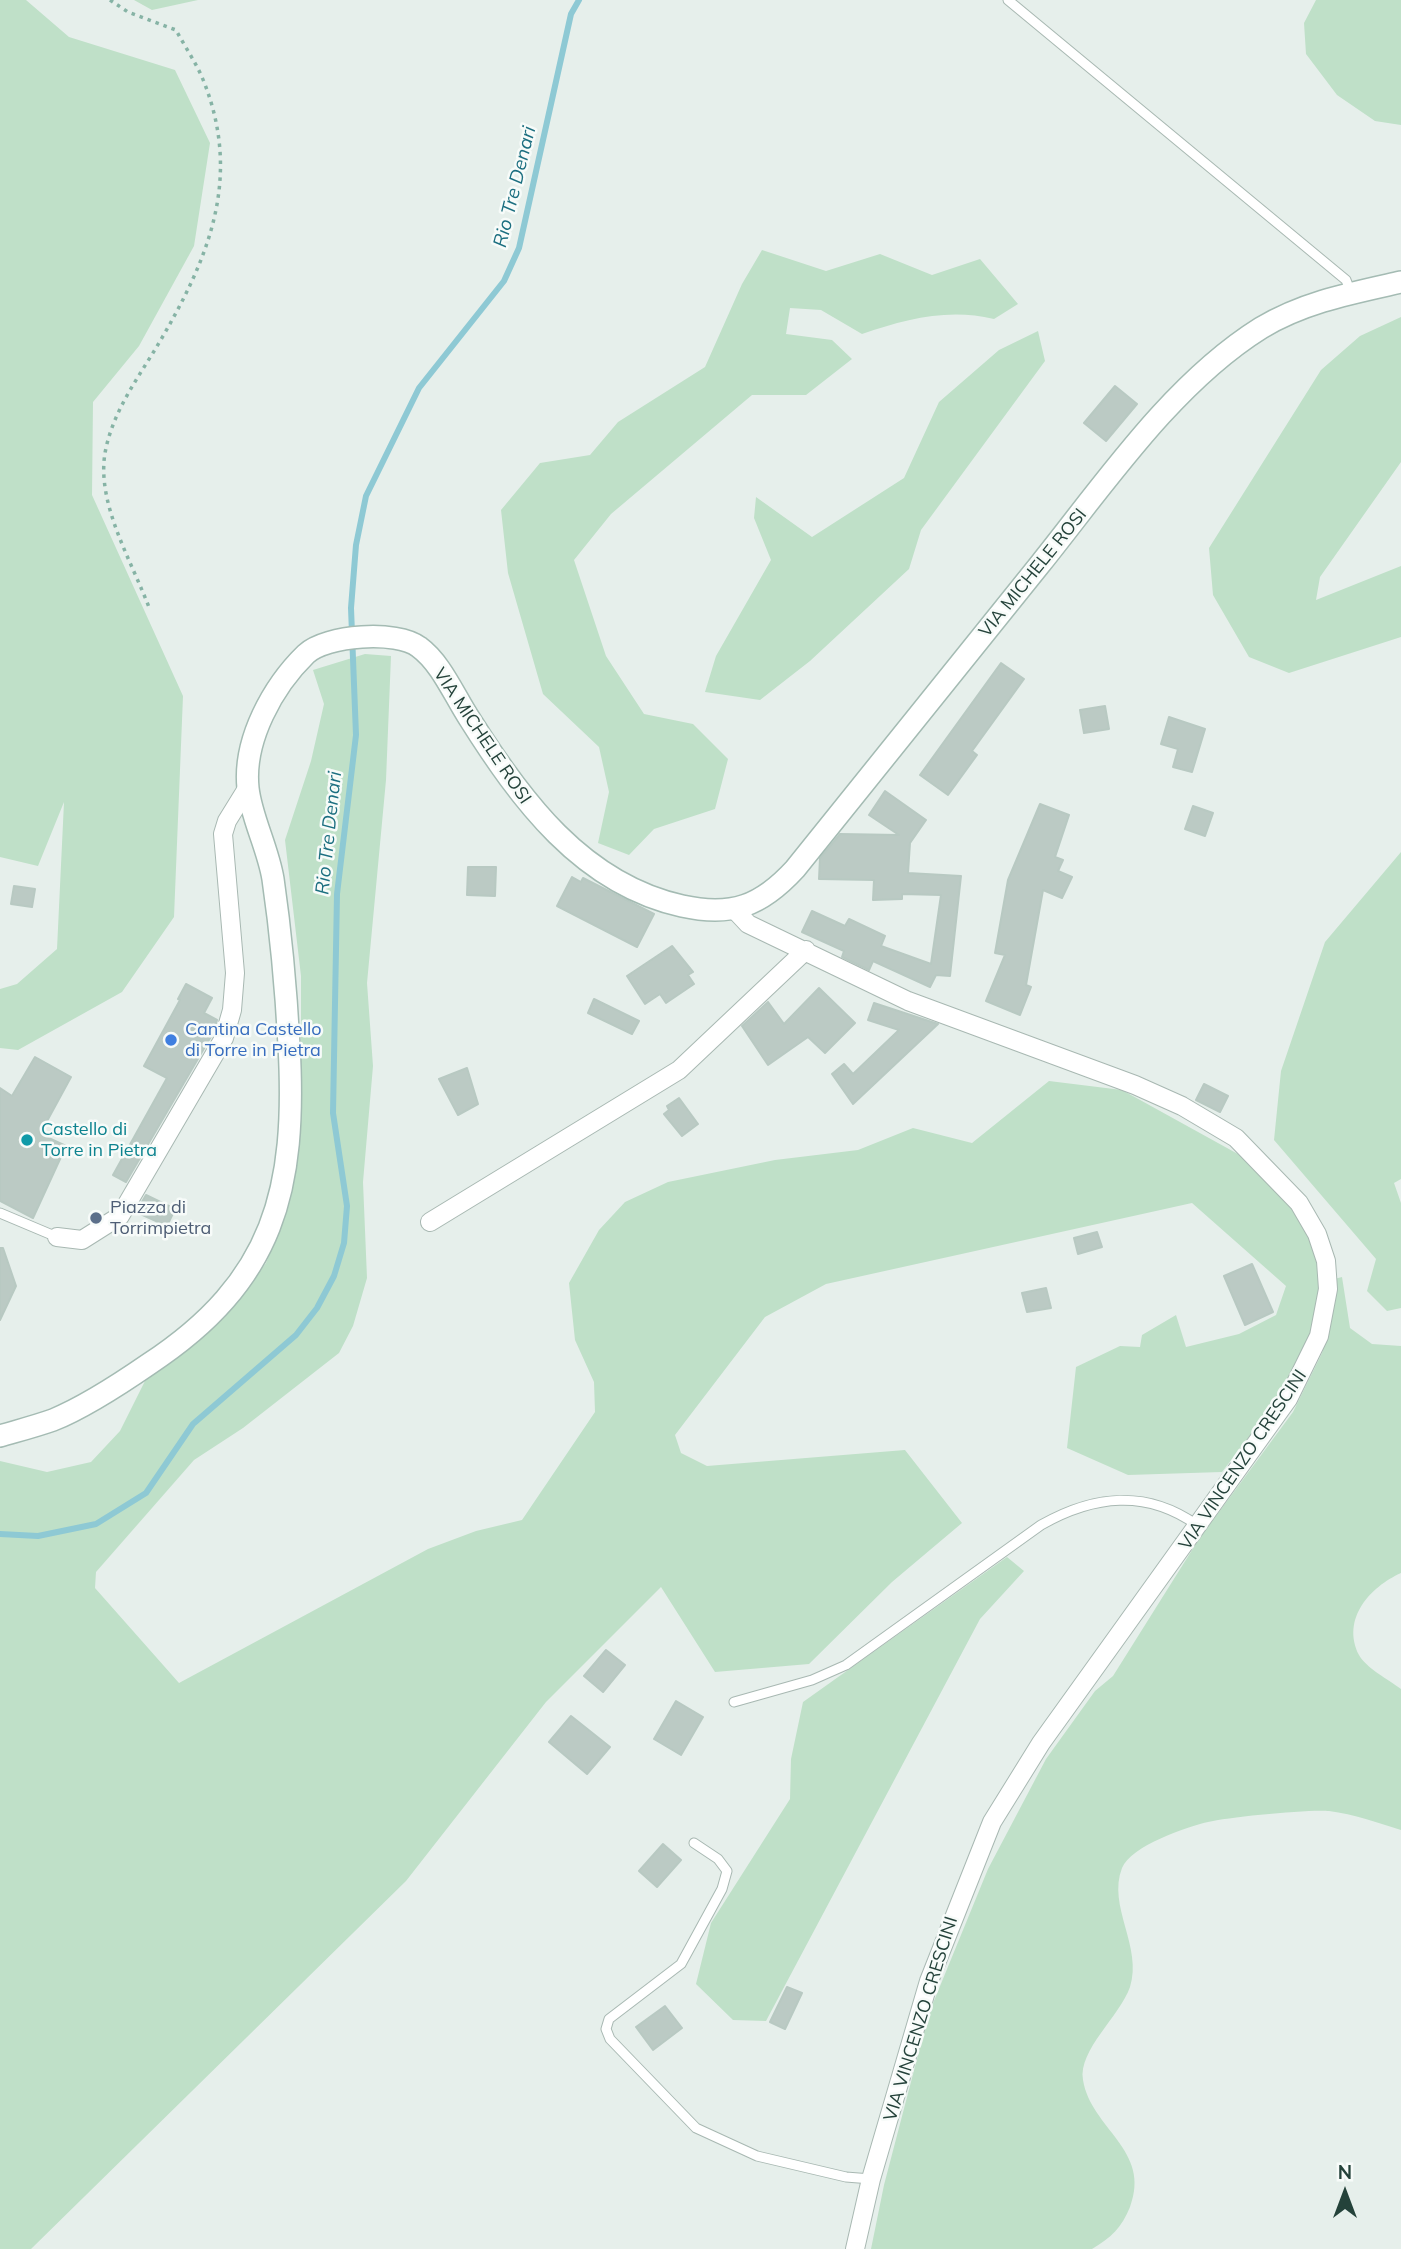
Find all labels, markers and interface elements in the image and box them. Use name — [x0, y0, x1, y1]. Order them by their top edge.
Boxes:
water label: Rio Tre Denari — [489, 124, 541, 250]
street label: VIA MICHELE ROSI — [975, 504, 1091, 642]
street label: VIA MICHELE ROSI — [429, 664, 535, 808]
water label: Rio Tre Denari — [311, 770, 347, 896]
place label: Cantina Castello di Torre in Pietra — [185, 1019, 321, 1062]
marker: Cantina Castello di Torre in Pietra — [163, 1032, 179, 1048]
place label: Castello di Torre in Pietra — [41, 1119, 157, 1162]
marker: Castello di Torre in Pietra — [19, 1132, 35, 1148]
place label: Piazza di Torrimpietra — [110, 1197, 211, 1240]
marker: Piazza di Torrimpietra — [88, 1210, 104, 1226]
street label: VIA VINCENZO CRESCINI — [1175, 1366, 1311, 1554]
street label: VIA VINCENZO CRESCINI — [880, 1914, 962, 2124]
north arrow — [1310, 2158, 1380, 2228]
text: N — [1338, 2160, 1352, 2184]

